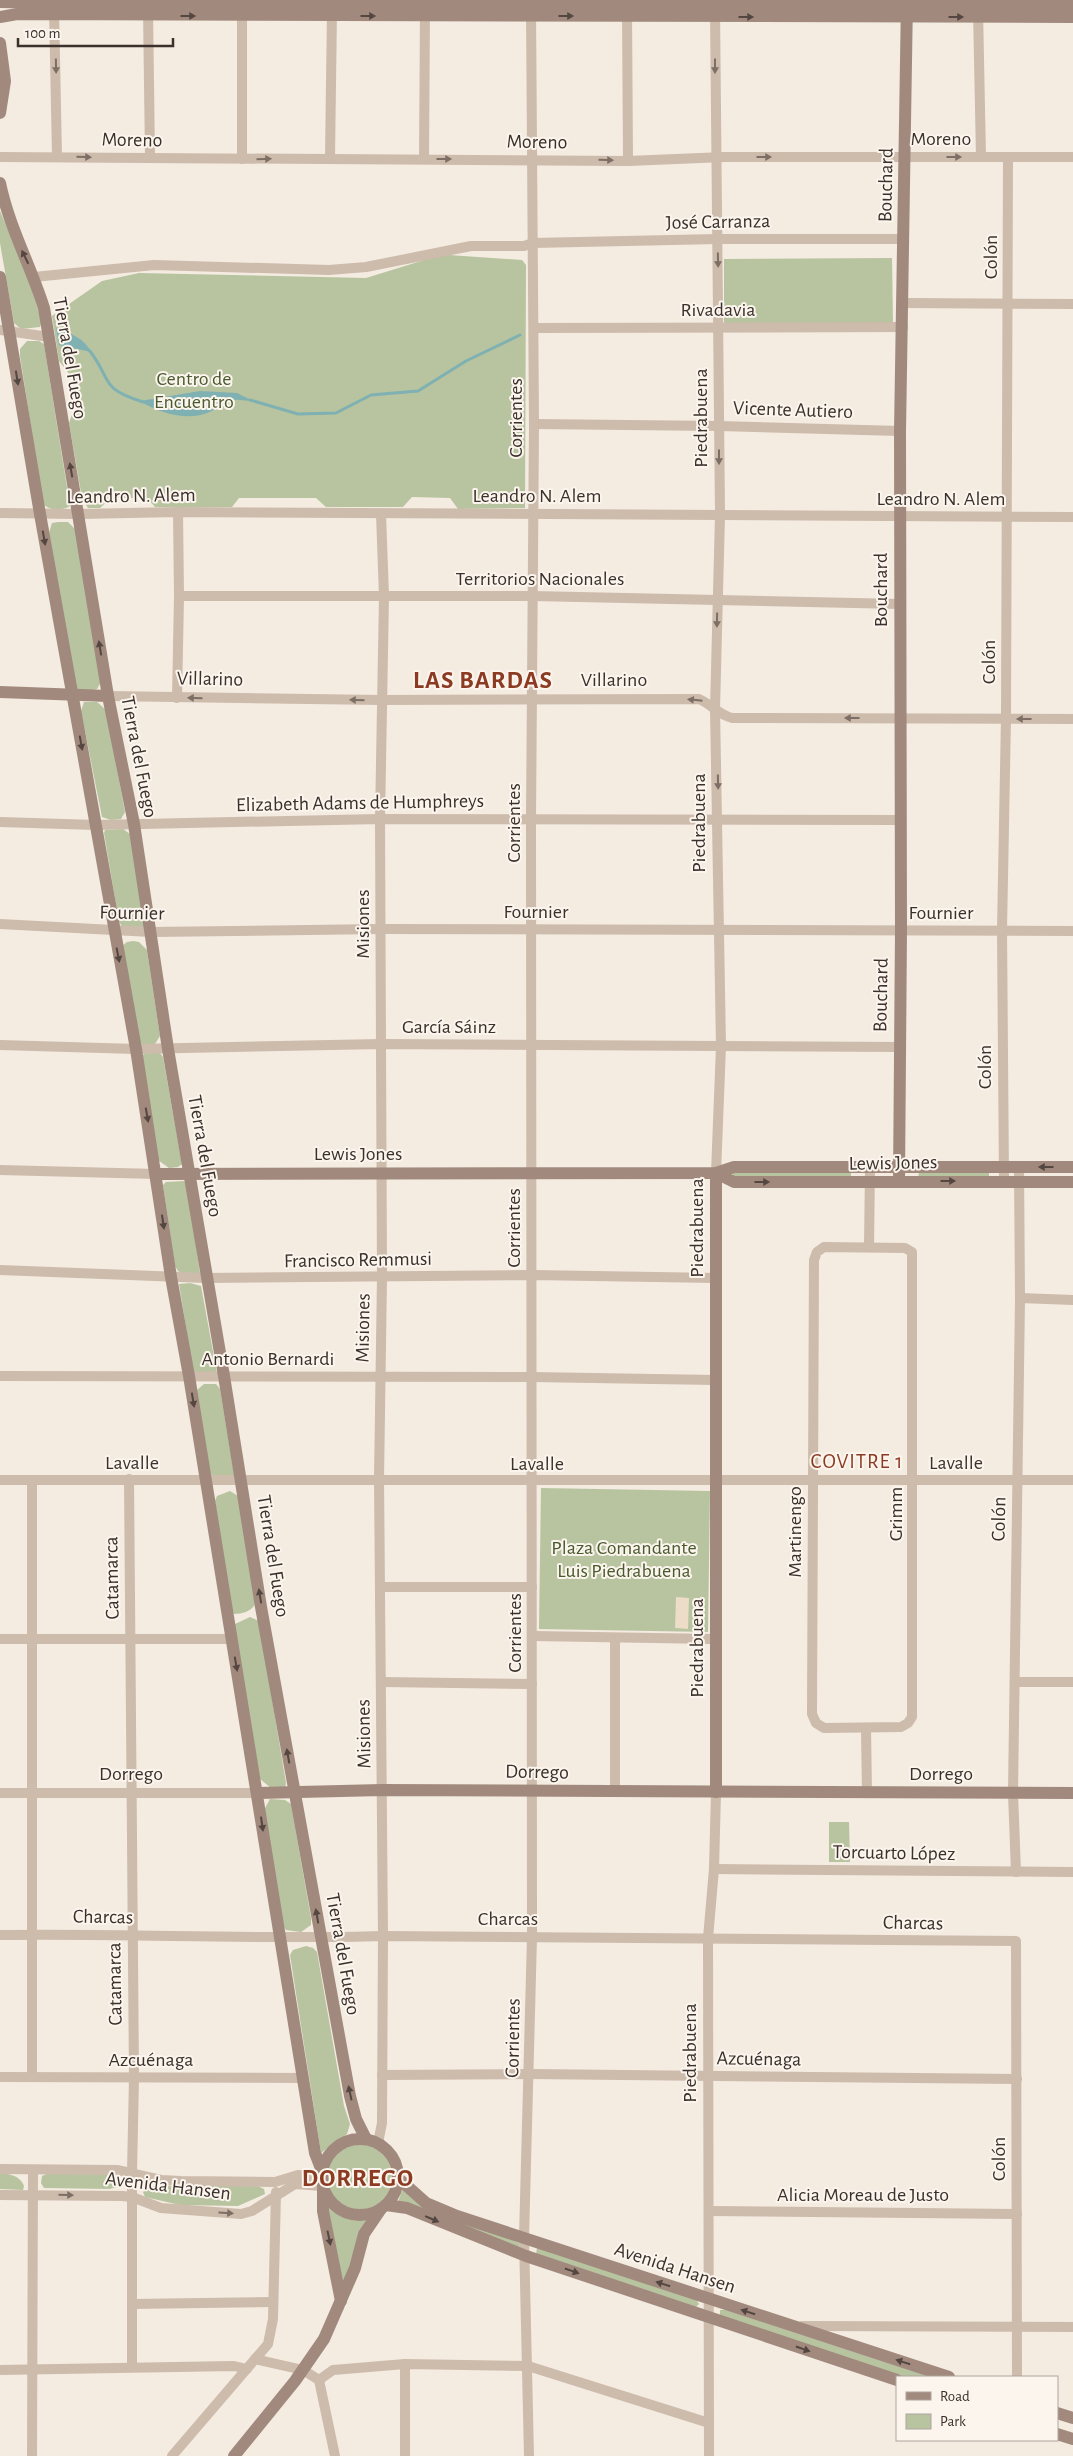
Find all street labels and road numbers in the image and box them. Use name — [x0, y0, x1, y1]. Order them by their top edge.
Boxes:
street label: Moreno — [101, 129, 163, 151]
street label: Moreno — [911, 129, 971, 149]
street label: Moreno — [506, 131, 568, 153]
street label: Bouchard — [875, 148, 897, 222]
street label: José Carranza — [666, 211, 770, 233]
street label: Colón — [981, 235, 1001, 279]
street label: Tierra del Fuego — [49, 295, 91, 421]
street label: Rivadavia — [680, 300, 756, 320]
street label: Piedrabuena — [691, 368, 711, 468]
street label: Corrientes — [506, 378, 526, 458]
street label: Vicente Autiero — [733, 398, 853, 422]
street label: Leandro N. Alem — [66, 485, 196, 507]
street label: Leandro N. Alem — [472, 486, 602, 506]
street label: Leandro N. Alem — [876, 489, 1006, 509]
street label: Bouchard — [871, 553, 891, 627]
street label: Territorios Nacionales — [456, 569, 624, 589]
street label: Colón — [979, 640, 999, 684]
street label: Villarino — [177, 668, 243, 690]
street label: Villarino — [581, 670, 647, 690]
street label: Tierra del Fuego — [117, 694, 161, 820]
street label: Piedrabuena — [689, 773, 709, 873]
street label: Corrientes — [504, 783, 524, 863]
street label: Elizabeth Adams de Humphreys — [236, 791, 484, 815]
street label: Misiones — [353, 889, 373, 959]
street label: Fournier — [99, 902, 165, 924]
street label: Fournier — [503, 902, 569, 922]
street label: Fournier — [908, 903, 974, 923]
street label: Bouchard — [870, 958, 892, 1032]
street label: García Sáinz — [402, 1017, 496, 1037]
street label: Colón — [975, 1045, 995, 1089]
street label: Tierra del Fuego — [184, 1093, 226, 1219]
street label: Lewis Jones — [314, 1144, 402, 1164]
street label: Lewis Jones — [849, 1152, 937, 1174]
street label: Piedrabuena — [687, 1178, 707, 1278]
street label: Corrientes — [504, 1188, 524, 1268]
street label: Francisco Remmusi — [284, 1249, 432, 1271]
street label: Misiones — [352, 1293, 374, 1363]
street label: Antonio Bernardi — [202, 1349, 334, 1369]
street label: Lavalle — [105, 1453, 159, 1473]
street label: Lavalle — [929, 1453, 983, 1473]
street label: Lavalle — [510, 1454, 564, 1474]
street label: Martinengo — [785, 1486, 805, 1578]
street label: Grimm — [886, 1487, 906, 1541]
street label: Tierra del Fuego — [253, 1493, 293, 1619]
street label: Colón — [989, 1496, 1009, 1542]
street label: Catamarca — [101, 1536, 123, 1620]
street label: Corrientes — [505, 1593, 525, 1673]
street label: Piedrabuena — [687, 1598, 707, 1698]
street label: Misiones — [353, 1699, 375, 1769]
street label: Dorrego — [505, 1761, 569, 1783]
street label: Dorrego — [99, 1764, 163, 1784]
street label: Dorrego — [909, 1764, 973, 1784]
street label: Torcuarto López — [832, 1842, 956, 1864]
street label: Tierra del Fuego — [322, 1891, 364, 2017]
street label: Charcas — [73, 1906, 133, 1928]
street label: Charcas — [478, 1909, 538, 1929]
street label: Charcas — [883, 1912, 943, 1934]
street label: Catamarca — [104, 1942, 126, 2026]
street label: Corrientes — [502, 1998, 524, 2078]
street label: Piedrabuena — [680, 2003, 700, 2103]
street label: Azcuénaga — [716, 2048, 802, 2070]
street label: Azcuénaga — [109, 2050, 193, 2070]
street label: Colón — [989, 2137, 1009, 2181]
street label: Avenida Hansen — [104, 2168, 232, 2204]
street label: Alicia Moreau de Justo — [777, 2185, 949, 2205]
street label: Avenida Hansen — [612, 2239, 738, 2297]

